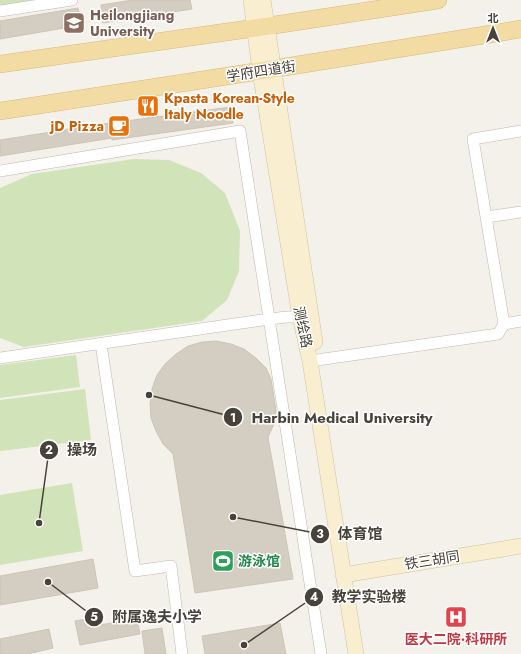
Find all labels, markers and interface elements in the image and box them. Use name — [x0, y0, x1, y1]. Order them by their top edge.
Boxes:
place label: Heilongjiang University — [90, 5, 174, 41]
north arrow — [473, 8, 513, 48]
school or university icon: Heilongjiang University — [61, 10, 87, 36]
text: 北 — [488, 10, 499, 26]
street label: 学府四道街 — [225, 56, 297, 86]
place label: Kpasta Korean-Style Italy Noodle — [164, 88, 295, 124]
restaurant icon: Kpasta Korean-Style Italy Noodle — [135, 93, 161, 119]
cafe icon: jD Pizza — [106, 113, 132, 139]
place label: jD Pizza — [49, 116, 104, 136]
street label: 测绘路 — [289, 304, 317, 350]
callout: Harbin Medical University — [223, 404, 440, 431]
text: Harbin Medical University — [251, 407, 433, 429]
text: 1 — [230, 409, 236, 427]
callout: 操场 — [39, 436, 105, 463]
text: 操场 — [67, 439, 97, 461]
text: 2 — [45, 441, 53, 459]
callout: 体育馆 — [310, 520, 391, 547]
text: 体育馆 — [337, 523, 383, 545]
text: 3 — [316, 525, 324, 543]
street label: 铁三胡同 — [403, 546, 461, 574]
sports icon: 游泳馆 — [210, 548, 236, 574]
place label: 游泳馆 — [238, 551, 280, 571]
callout: 教学实验楼 — [304, 583, 415, 610]
text: 教学实验楼 — [331, 586, 407, 608]
text: 4 — [310, 588, 318, 606]
callout: 附属逸夫小学 — [84, 603, 210, 630]
hospital icon: 医大二院·科研所 — [443, 604, 469, 630]
text: 附属逸夫小学 — [112, 606, 202, 628]
text: 5 — [90, 608, 98, 626]
place label: 医大二院·科研所 — [405, 629, 507, 649]

